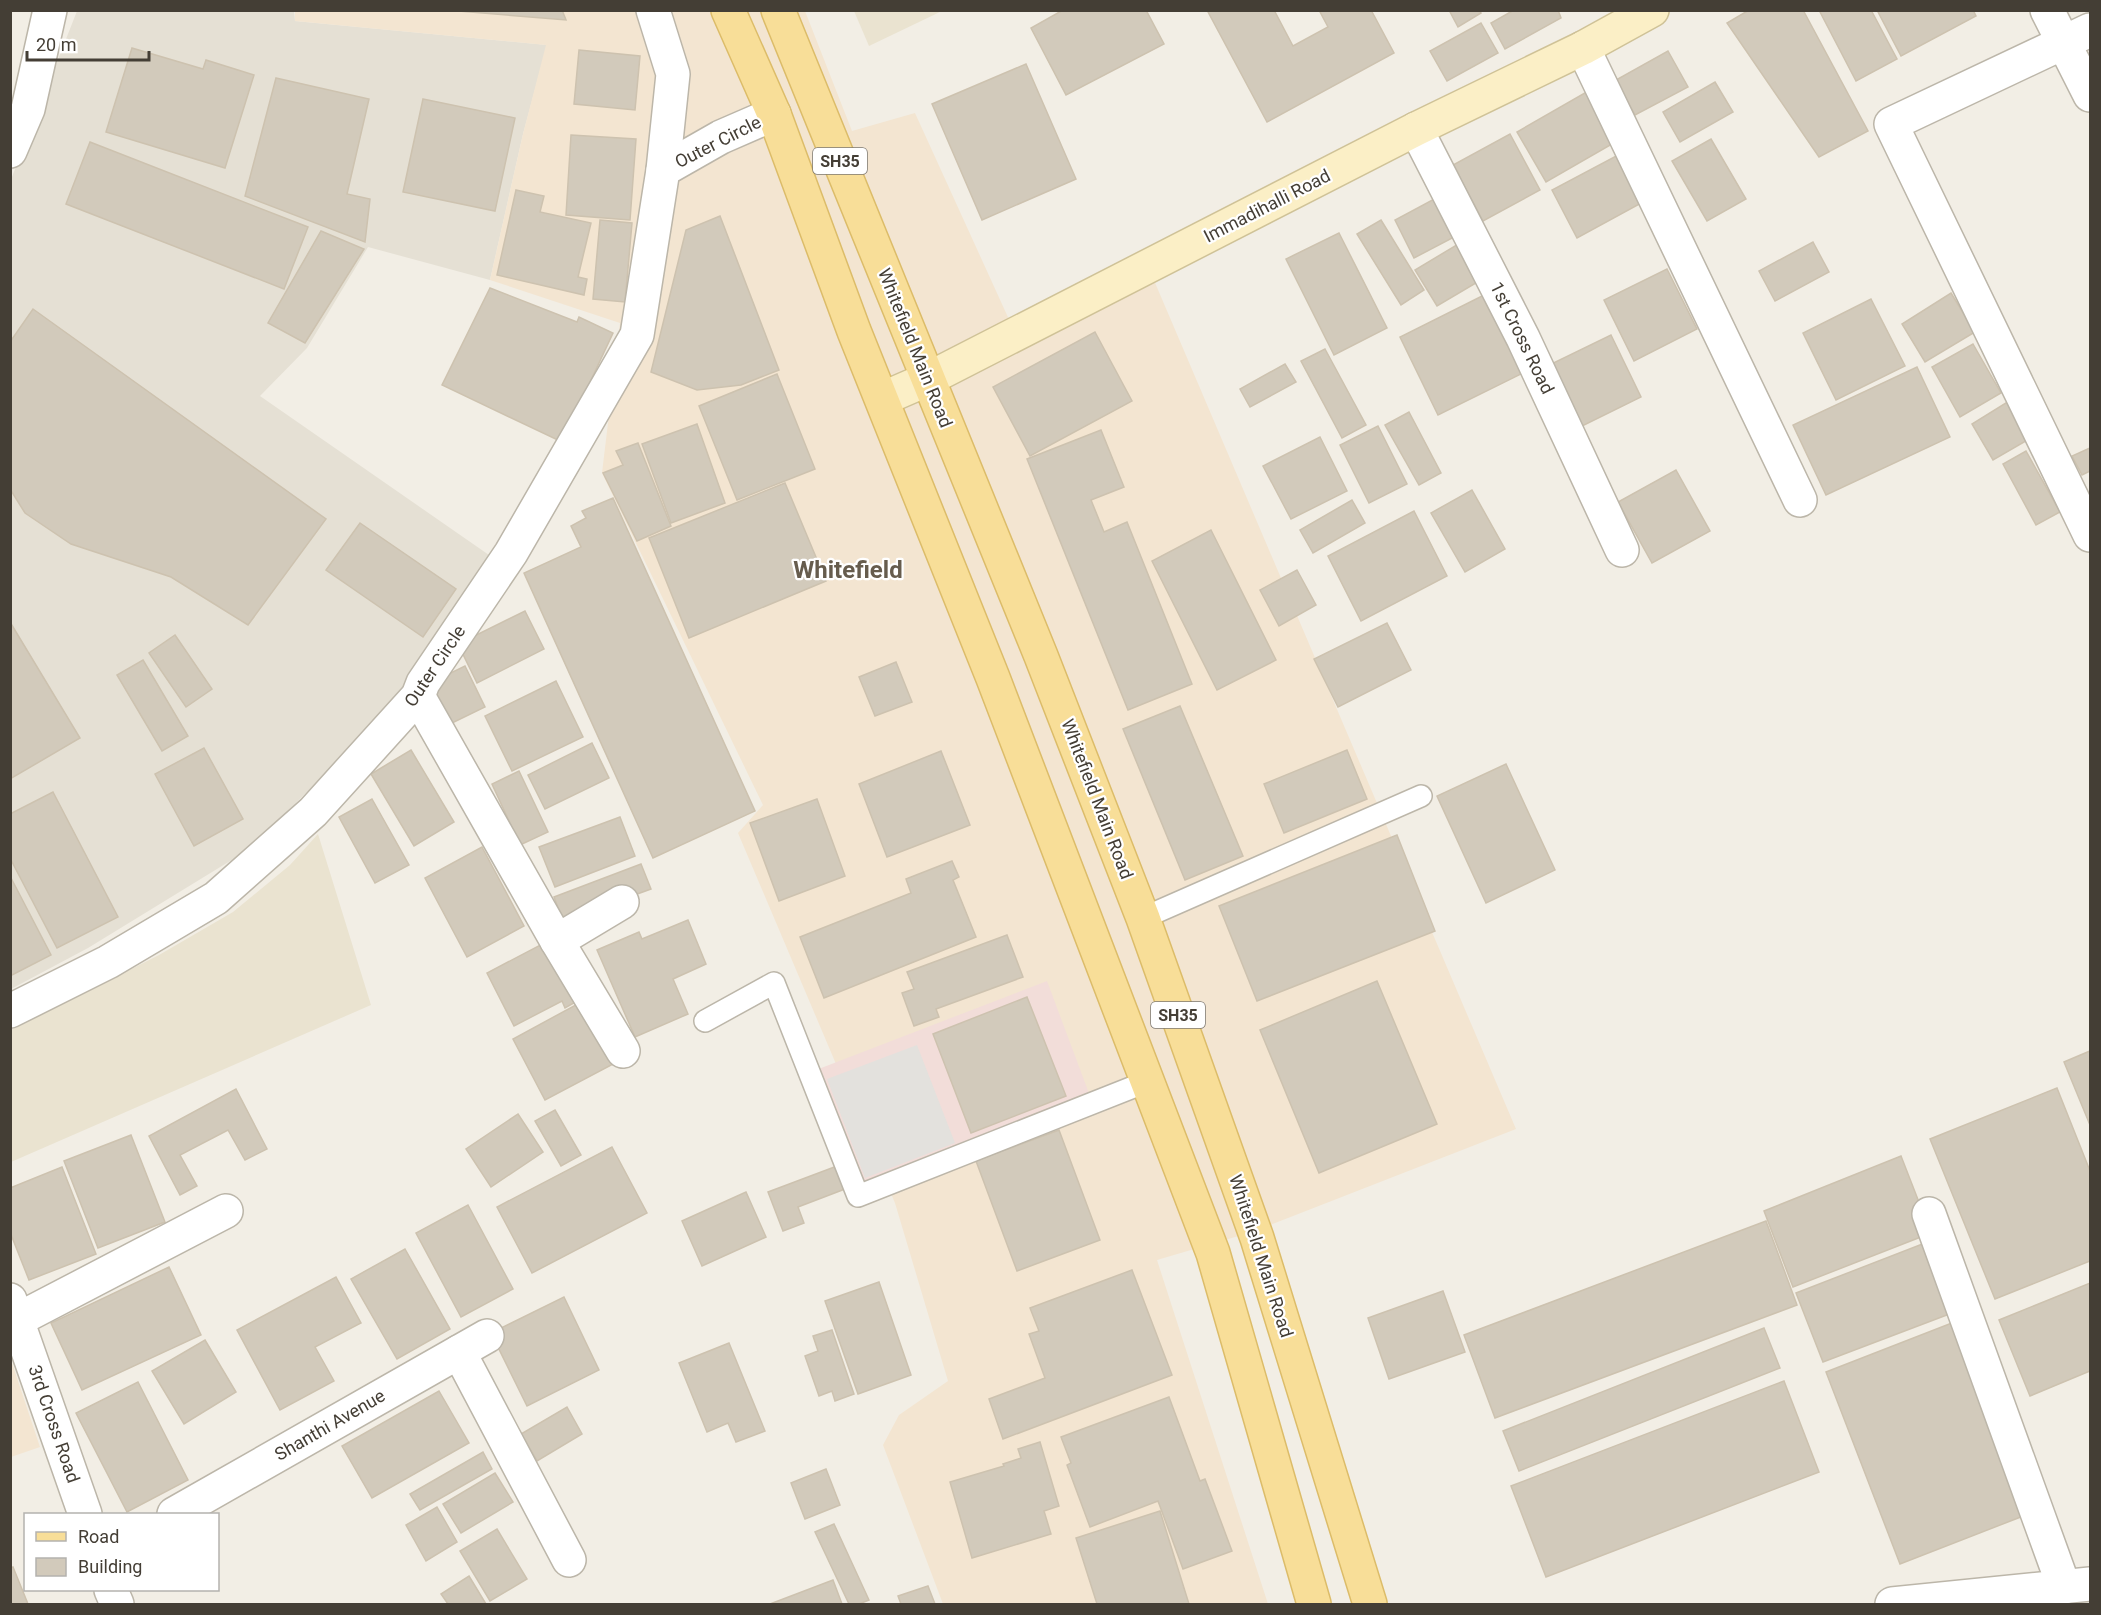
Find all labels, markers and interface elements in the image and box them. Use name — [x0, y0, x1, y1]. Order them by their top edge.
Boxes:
scale bar — [27, 24, 148, 62]
text: 20 m — [36, 34, 76, 55]
street label: Outer Circle — [671, 111, 764, 172]
road number: SH35 — [813, 148, 867, 174]
street label: Immadihalli Road — [1200, 165, 1334, 247]
street label: Whitefield Main Road — [874, 265, 957, 430]
street label: 1st Cross Road — [1486, 278, 1559, 397]
district label: Whitefield — [793, 556, 903, 584]
street label: Outer Circle — [400, 621, 469, 710]
street label: Whitefield Main Road — [1057, 716, 1138, 882]
road number: SH35 — [1151, 1002, 1205, 1028]
street label: Whitefield Main Road — [1225, 1172, 1298, 1340]
street label: 3rd Cross Road — [25, 1362, 84, 1485]
street label: Shanthi Avenue — [271, 1385, 389, 1465]
legend — [24, 1513, 219, 1591]
text: Road — [78, 1526, 119, 1547]
text: Building — [78, 1556, 142, 1577]

